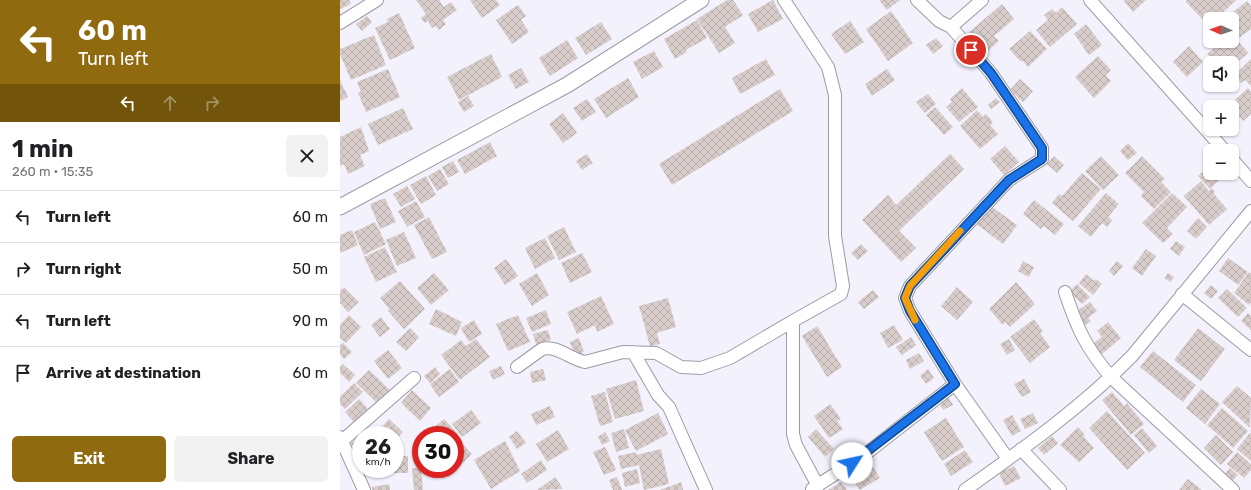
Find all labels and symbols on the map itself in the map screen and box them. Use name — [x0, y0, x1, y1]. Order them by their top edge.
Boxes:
north arrow — [1203, 12, 1239, 48]
pin — [954, 33, 988, 67]
speed limit sign: 30 — [412, 426, 464, 478]
position arrow — [831, 442, 873, 484]

